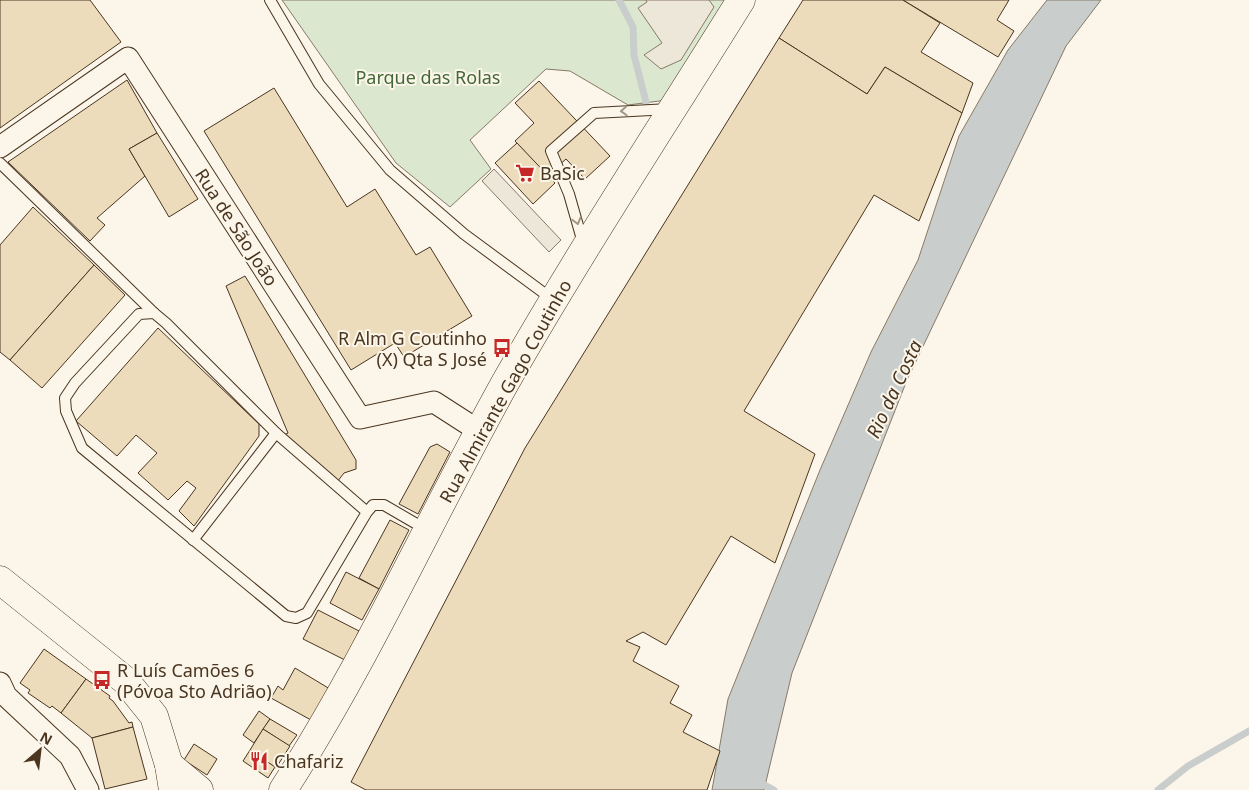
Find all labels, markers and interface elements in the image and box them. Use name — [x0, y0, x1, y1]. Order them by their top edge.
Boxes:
park label: Parque das Rolas — [355, 65, 501, 89]
one-way arrow — [620, 106, 628, 117]
place label: BaSic — [540, 161, 585, 185]
supermarket icon: BaSic — [514, 162, 536, 184]
street label: Rua de São João — [190, 164, 284, 290]
one-way arrow — [571, 217, 582, 226]
street label: Rua Almirante Gago Coutinho — [433, 275, 577, 507]
place label: R Alm G Coutinho (X) Qta S José — [338, 326, 487, 371]
water label: Rio da Costa — [860, 336, 928, 442]
bus stop icon: R Alm G Coutinho (X) Qta S José — [491, 337, 513, 359]
place label: R Luís Camões 6 (Póvoa Sto Adrião) — [117, 658, 272, 703]
bus stop icon: R Luís Camões 6 (Póvoa Sto Adrião) — [91, 669, 113, 691]
north arrow — [15, 725, 65, 775]
text: N — [37, 727, 56, 749]
place label: Chafariz — [274, 749, 343, 773]
restaurant icon: Chafariz — [248, 750, 270, 772]

